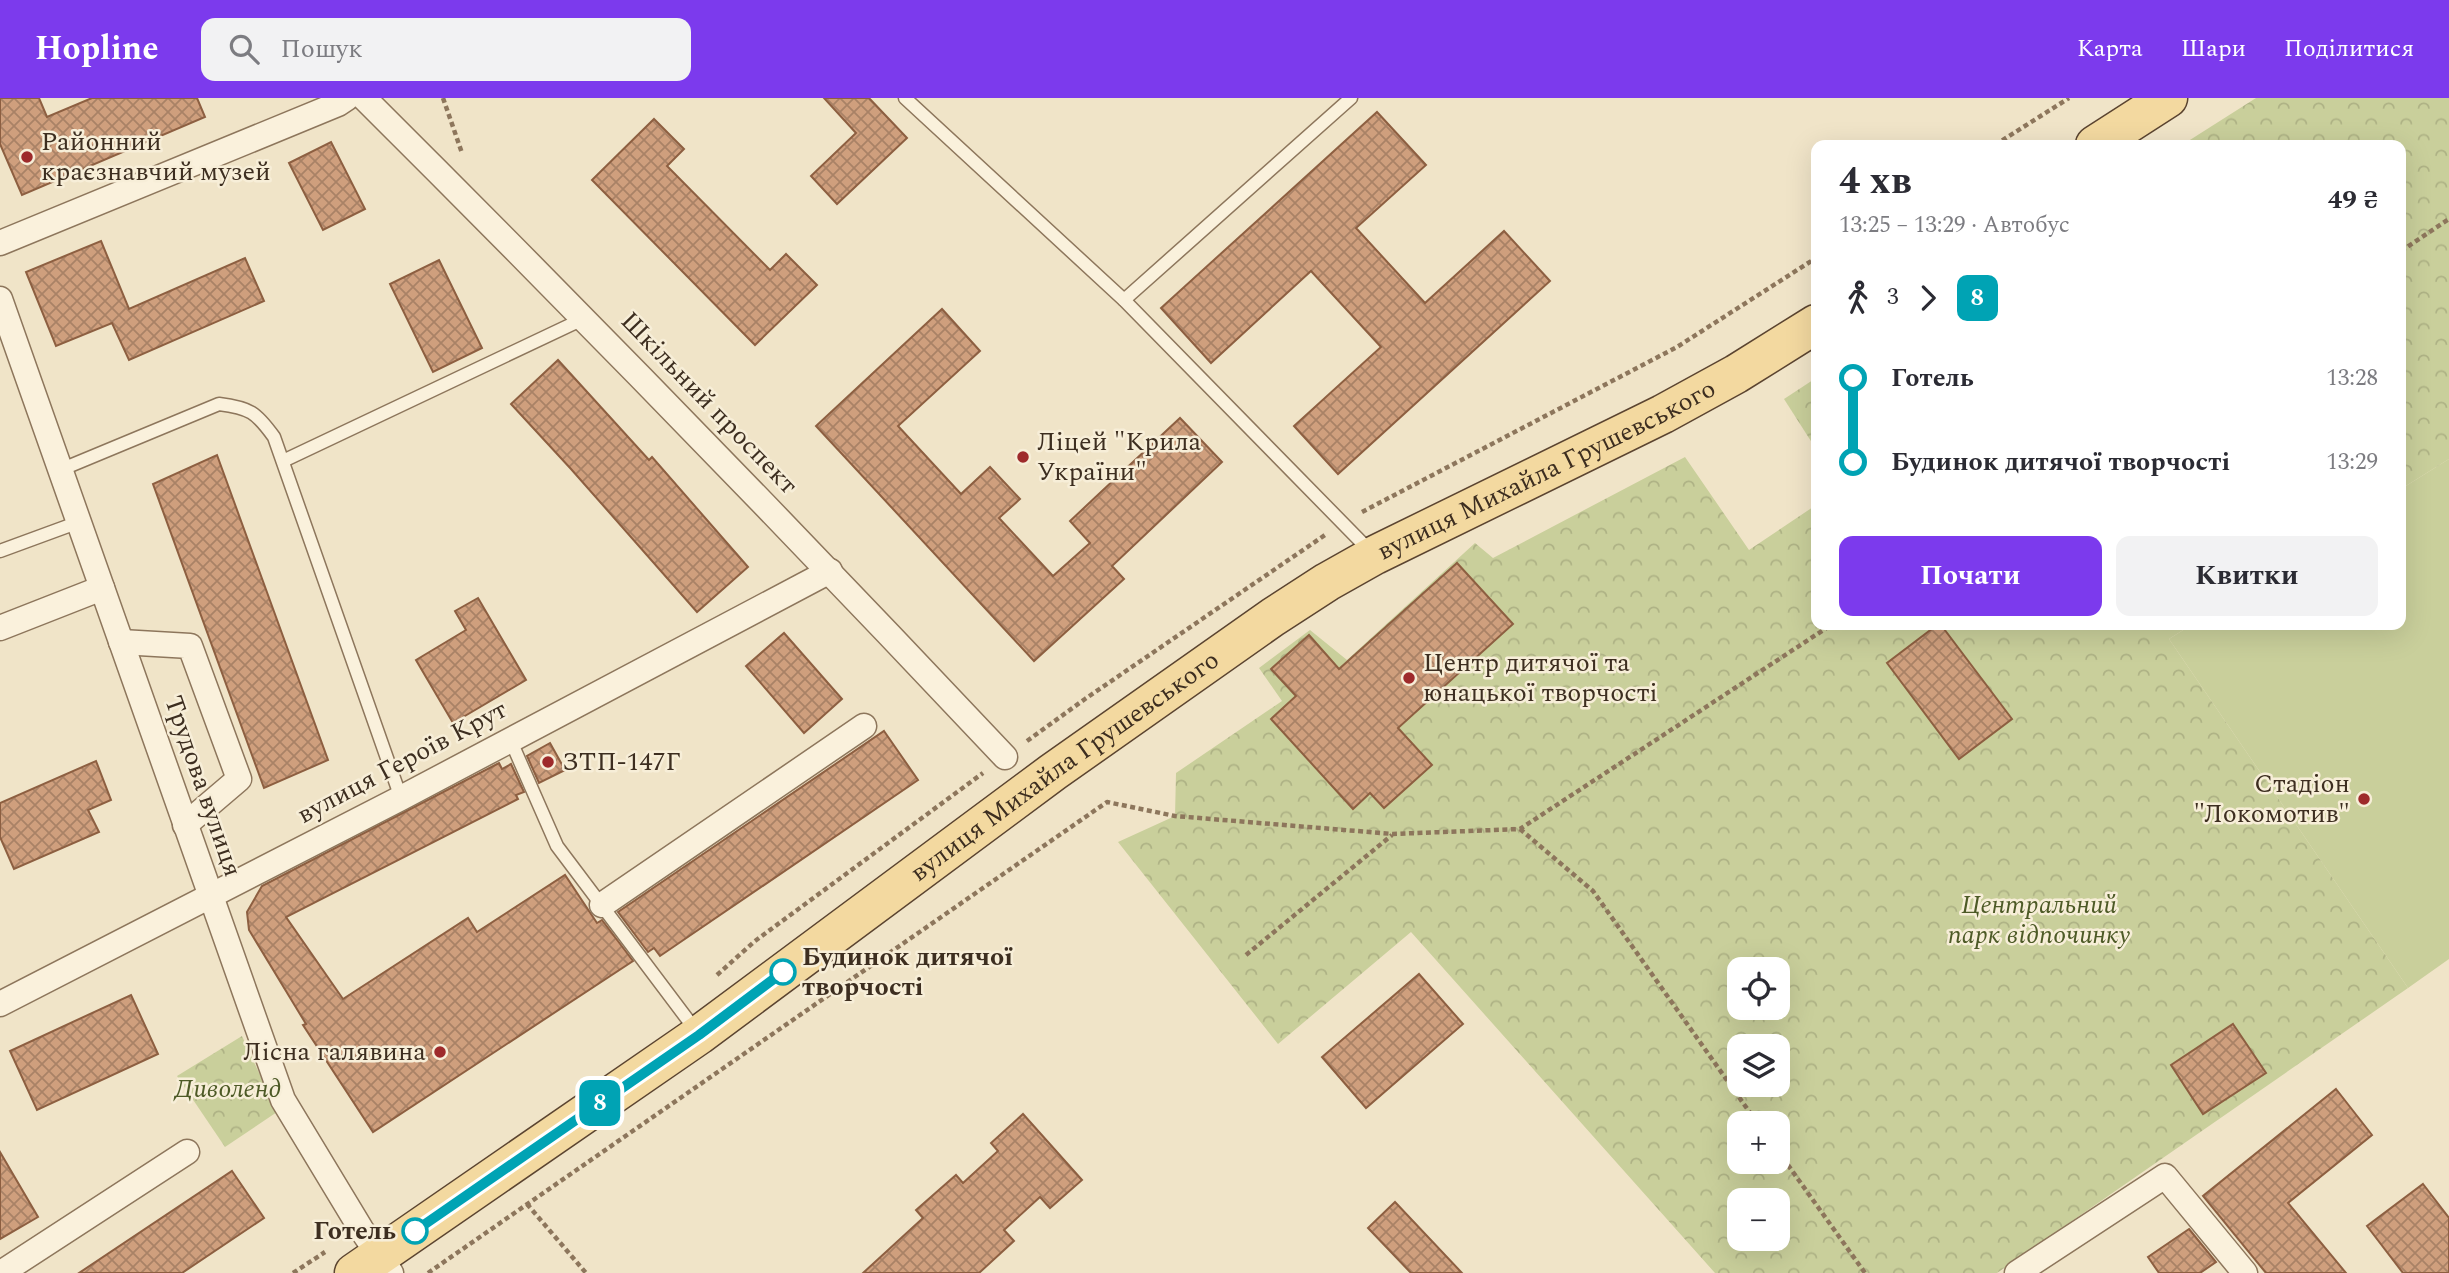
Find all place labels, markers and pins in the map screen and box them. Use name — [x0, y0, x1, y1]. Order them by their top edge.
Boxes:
place label: Районний краєзнавчий музей — [41, 122, 271, 192]
marker: Районний краєзнавчий музей — [19, 149, 35, 165]
place label: Ліцей "Крила України" — [1037, 422, 1202, 492]
marker: Ліцей "Крила України" — [1015, 449, 1031, 465]
place label: Центр дитячої та юнацької творчості — [1423, 643, 1658, 713]
marker: Центр дитячої та юнацької творчості — [1401, 670, 1417, 686]
place label: ЗТП-147Г — [562, 742, 681, 782]
marker: ЗТП-147Г — [540, 754, 556, 770]
place label: Стадіон "Локомотив" — [2194, 764, 2350, 834]
marker: Стадіон "Локомотив" — [2356, 791, 2372, 807]
place label: Будинок дитячої творчості — [802, 937, 1013, 1007]
marker: Будинок дитячої творчості — [770, 959, 796, 985]
place label: Лісна галявина — [243, 1032, 426, 1072]
marker: Лісна галявина — [432, 1044, 448, 1060]
place label: Готель — [313, 1211, 396, 1251]
marker: Готель — [402, 1218, 428, 1244]

